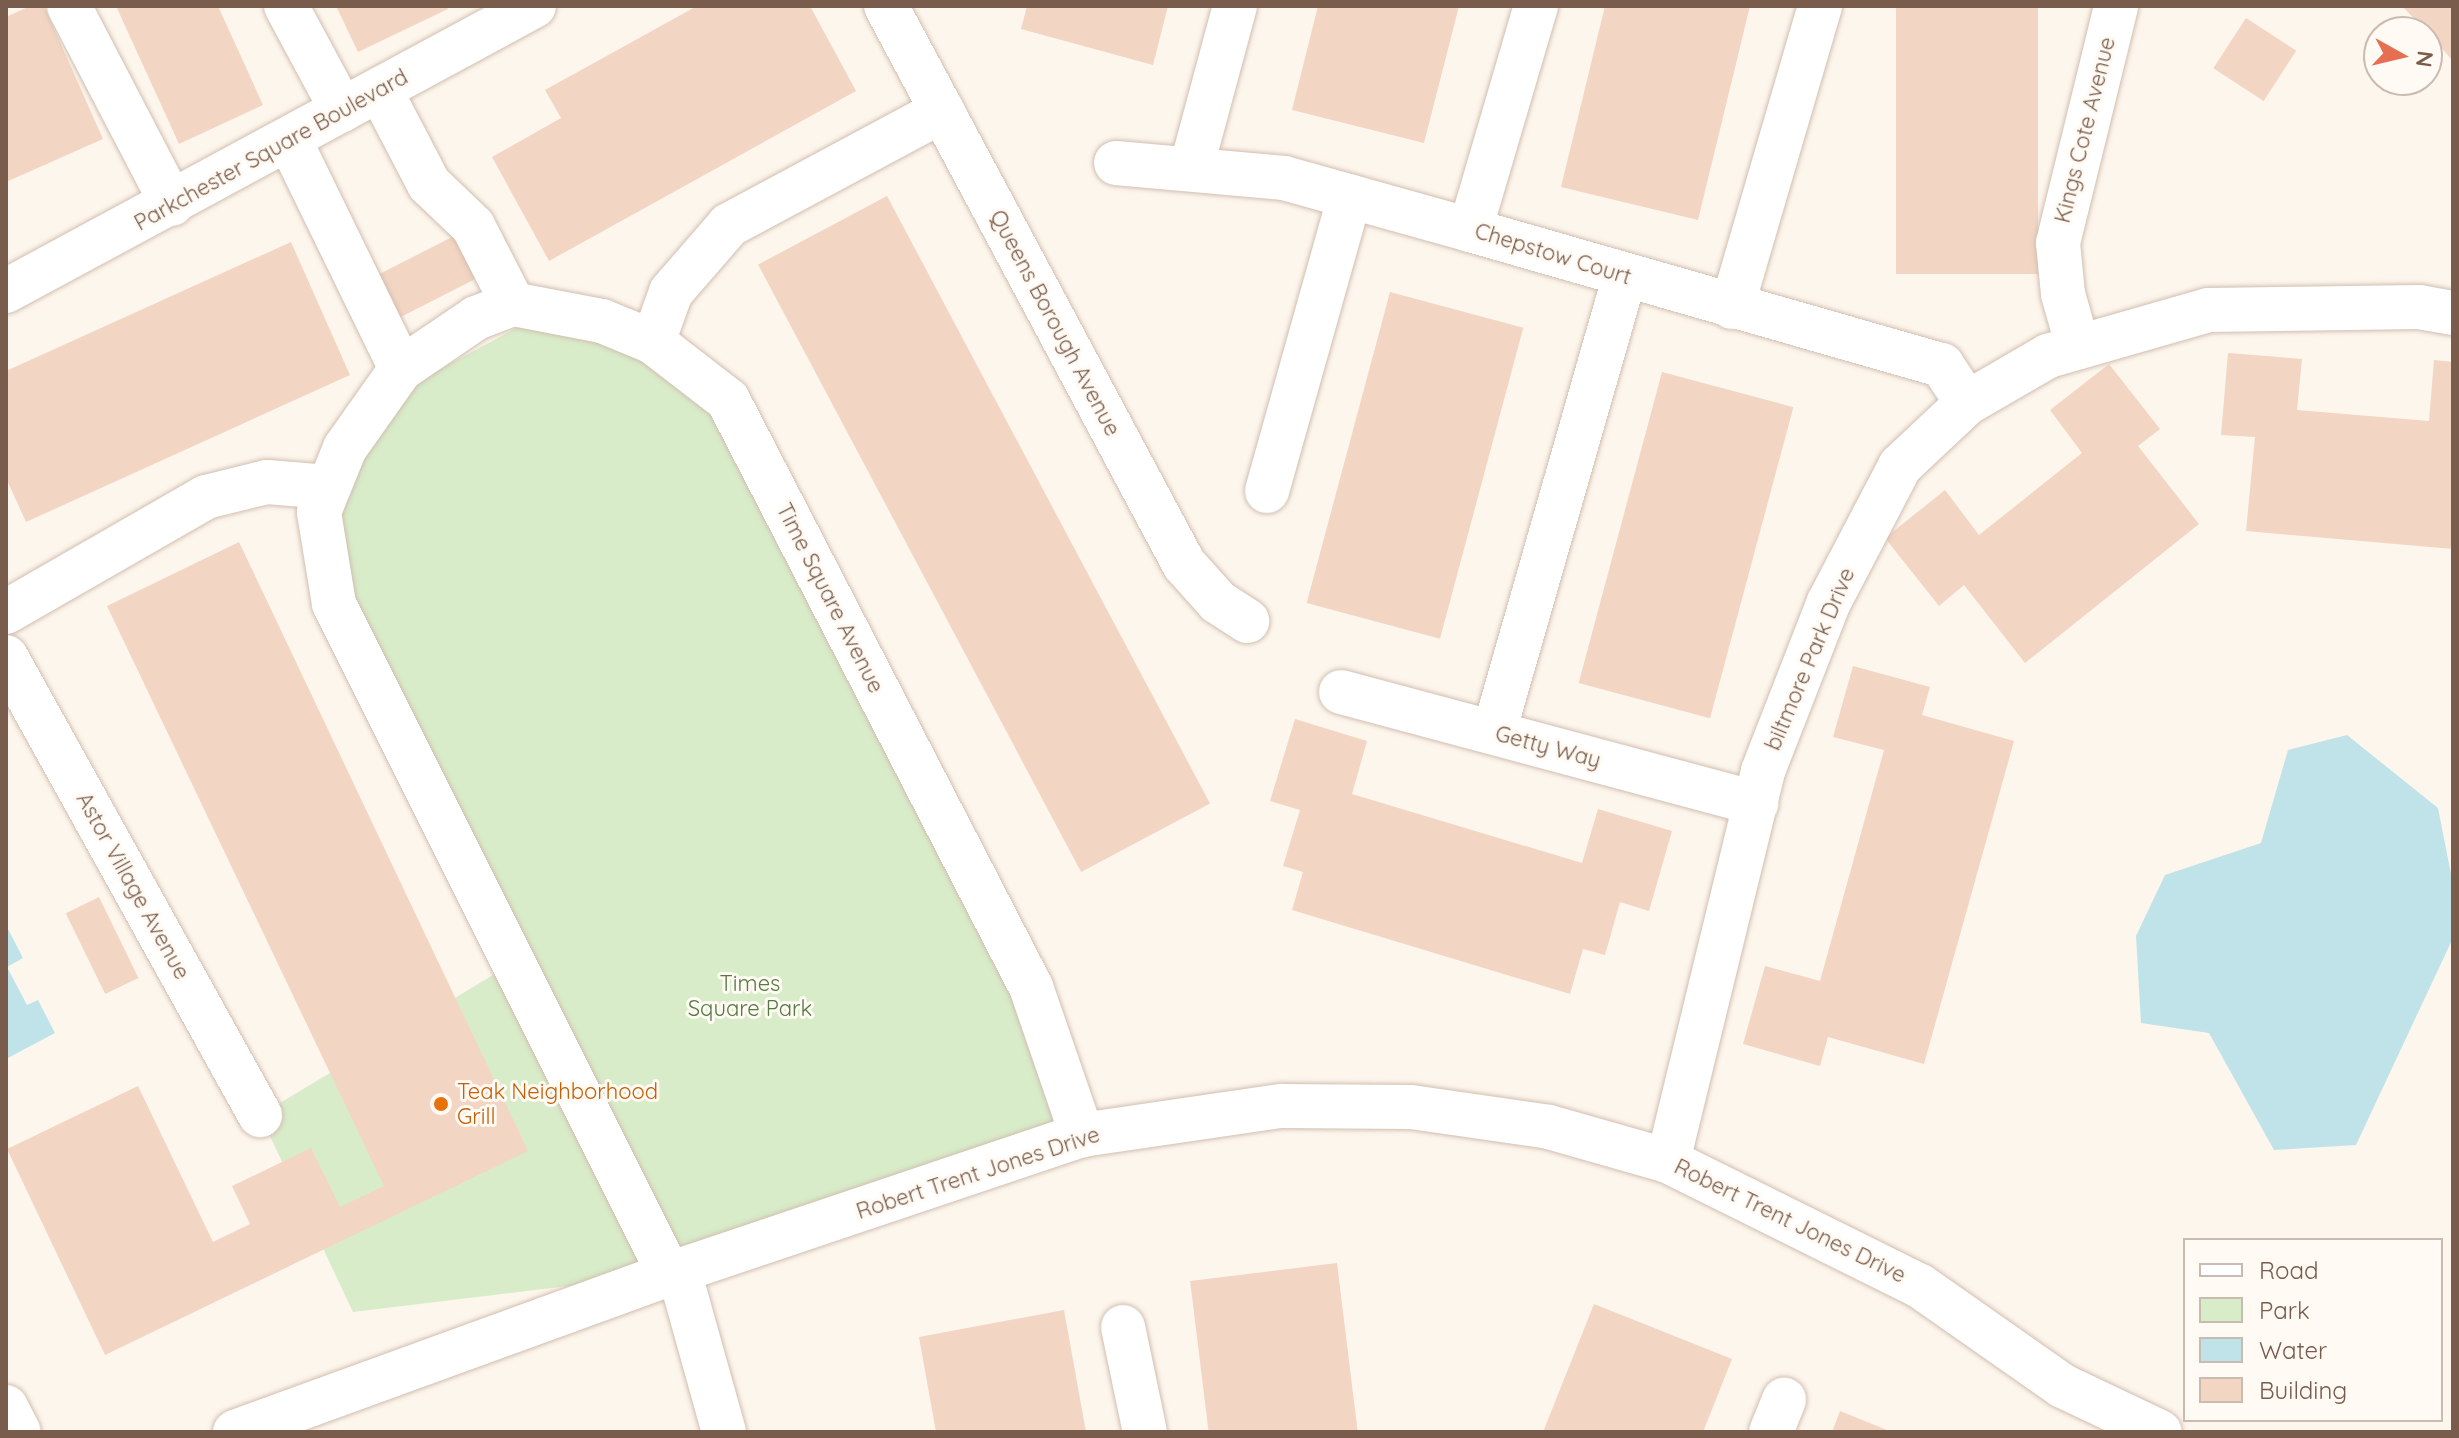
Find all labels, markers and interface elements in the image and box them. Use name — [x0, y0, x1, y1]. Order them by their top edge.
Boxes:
north arrow — [2363, 16, 2443, 96]
street label: Kings Cote Avenue — [2049, 34, 2121, 226]
text: N — [2410, 49, 2440, 69]
street label: Parkchester Square Boulevard — [130, 64, 412, 236]
street label: Queens Borough Avenue — [984, 206, 1126, 440]
street label: Chepstow Court — [1472, 218, 1634, 290]
street label: Time Square Avenue — [771, 499, 889, 697]
street label: biltmore Park Drive — [1760, 564, 1860, 754]
street label: Getty Way — [1492, 720, 1604, 774]
street label: Astor Village Avenue — [71, 788, 195, 984]
park label: Times Square Park — [688, 970, 812, 1022]
place label: Teak Neighborhood Grill — [457, 1078, 658, 1130]
marker: Teak Neighborhood Grill — [432, 1095, 450, 1113]
street label: Robert Trent Jones Drive — [853, 1121, 1103, 1225]
street label: Robert Trent Jones Drive — [1670, 1153, 1910, 1289]
legend — [2183, 1238, 2443, 1422]
text: Road — [2259, 1255, 2319, 1285]
text: Park — [2259, 1295, 2310, 1325]
text: Water — [2259, 1335, 2327, 1365]
text: Building — [2259, 1375, 2347, 1405]

